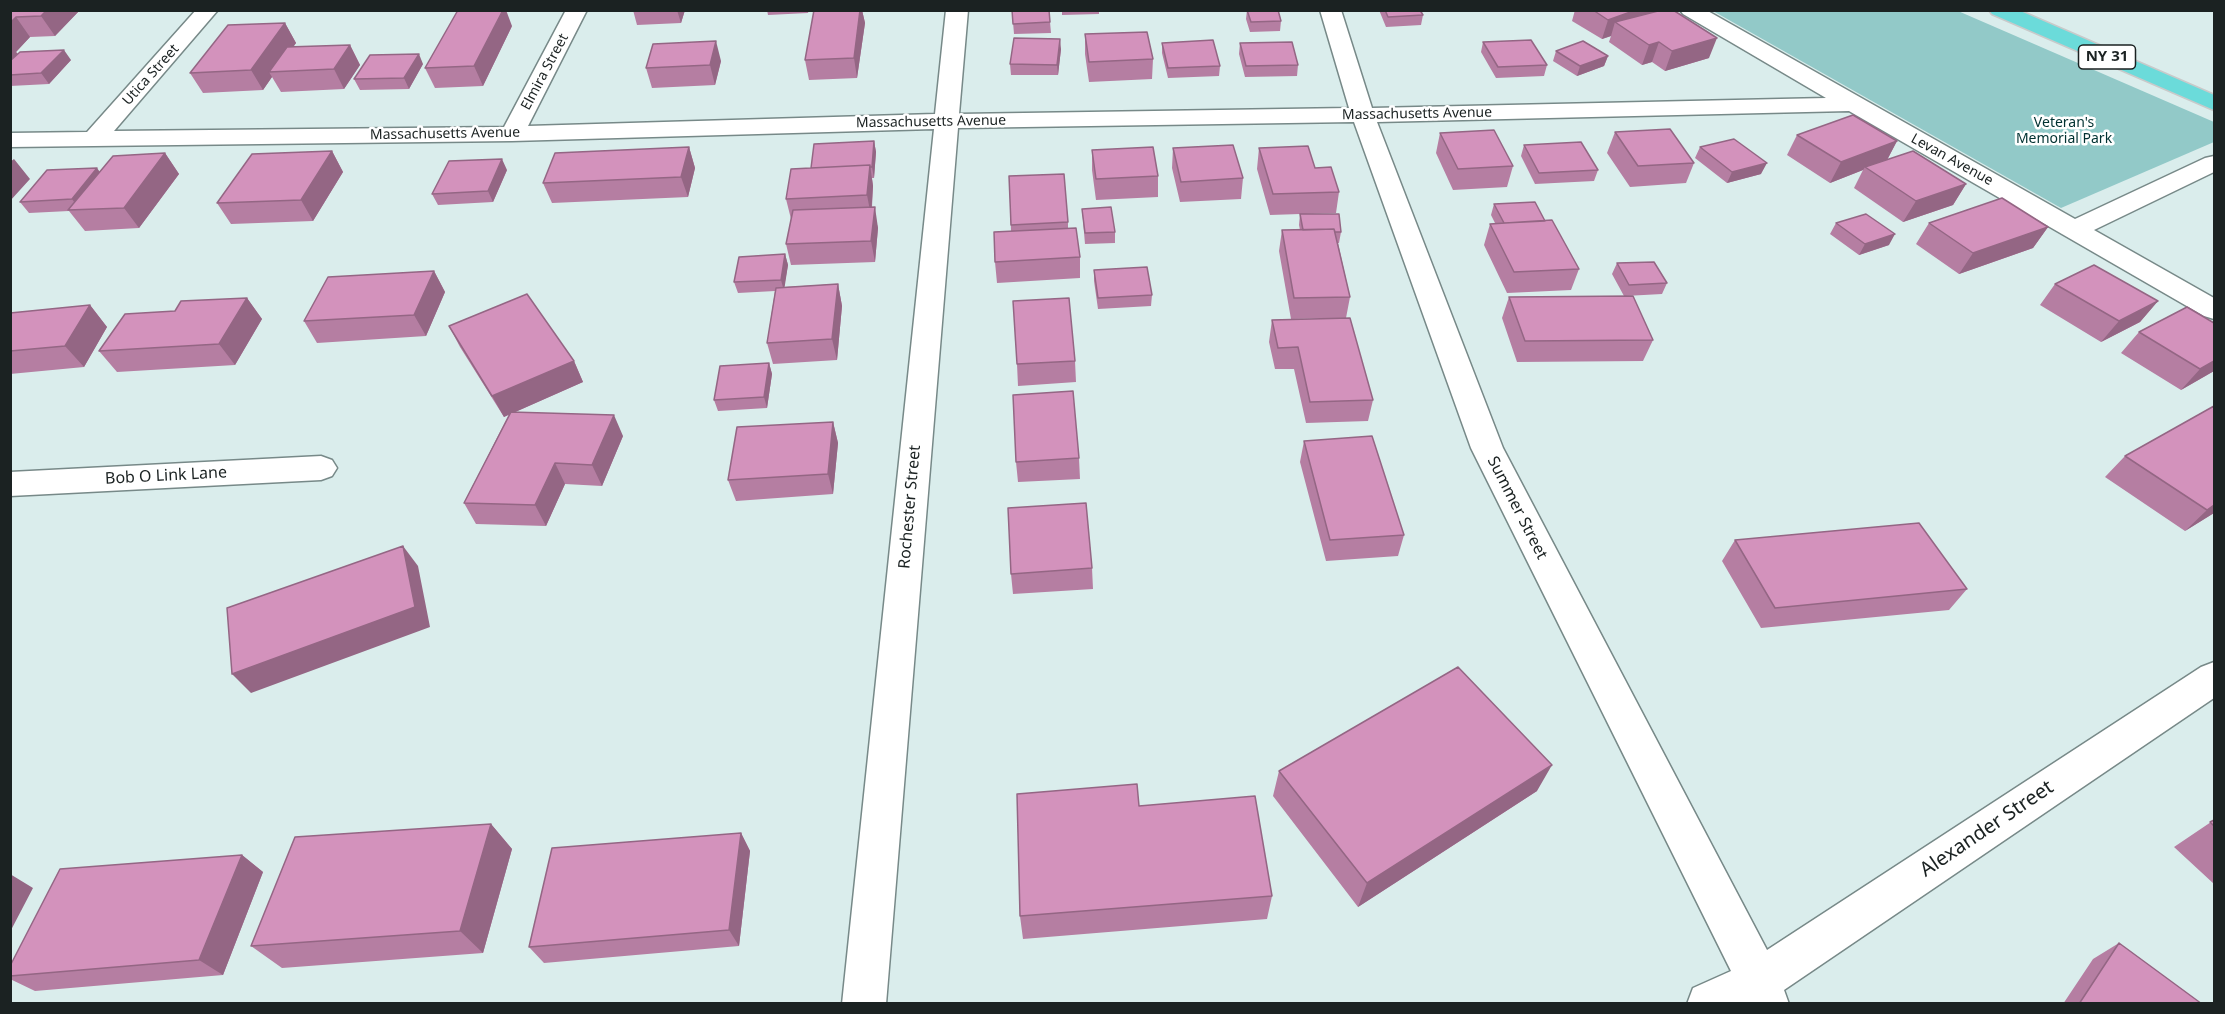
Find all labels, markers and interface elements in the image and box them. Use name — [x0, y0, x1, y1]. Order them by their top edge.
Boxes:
street label: Elmira Street — [518, 31, 572, 113]
street label: Utica Street — [119, 41, 183, 109]
road number: NY 31 — [2078, 45, 2136, 69]
street label: Massachusetts Avenue — [1342, 104, 1492, 124]
street label: Massachusetts Avenue — [856, 112, 1006, 132]
park label: Veteran's Memorial Park — [2016, 115, 2112, 148]
street label: Massachusetts Avenue — [370, 124, 520, 144]
street label: Levan Avenue — [1908, 131, 1996, 189]
street label: Rochester Street — [895, 444, 925, 570]
street label: Summer Street — [1483, 453, 1551, 563]
street label: Bob O Link Lane — [105, 463, 227, 489]
street label: Alexander Street — [1916, 775, 2058, 883]

